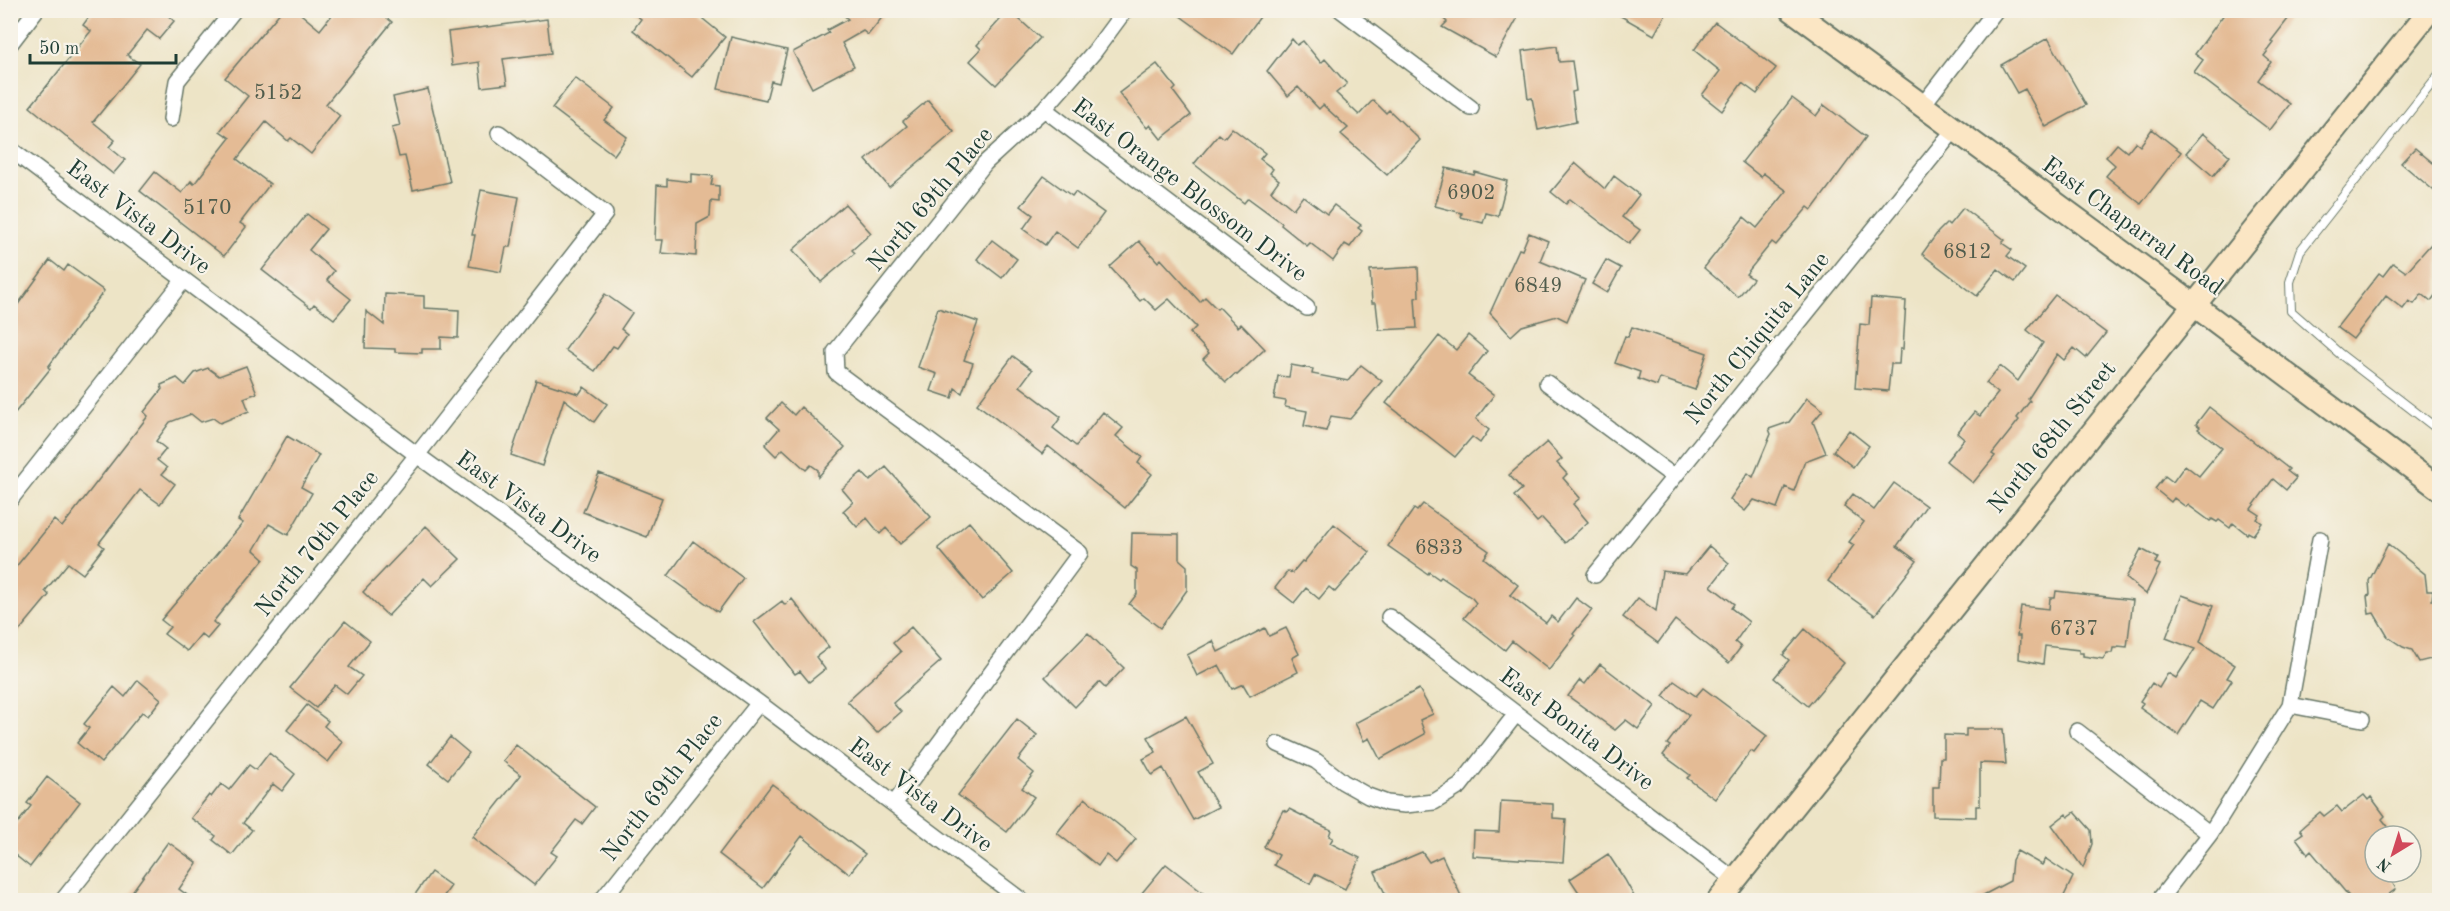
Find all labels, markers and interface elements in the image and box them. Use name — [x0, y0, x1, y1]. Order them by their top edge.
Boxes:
scale bar — [30, 27, 176, 65]
text: 50 m — [39, 40, 79, 58]
house number: 5152 — [254, 83, 302, 104]
street label: East Orange Blossom Drive — [1067, 95, 1311, 287]
street label: North 69th Place — [864, 123, 998, 277]
street label: East Chaparral Road — [2037, 153, 2227, 301]
street label: East Vista Drive — [62, 156, 214, 280]
house number: 6902 — [1447, 183, 1495, 204]
house number: 5170 — [183, 198, 231, 219]
house number: 6812 — [1943, 242, 1991, 263]
street label: North Chiquita Lane — [1681, 248, 1835, 430]
house number: 6849 — [1514, 276, 1562, 297]
street label: North 68th Street — [1985, 357, 2121, 519]
street label: East Vista Drive — [451, 447, 605, 569]
street label: North 70th Place — [252, 466, 384, 622]
house number: 6833 — [1415, 538, 1463, 559]
house number: 6737 — [2050, 619, 2098, 640]
street label: East Bonita Drive — [1494, 664, 1658, 796]
street label: North 69th Place — [598, 709, 728, 867]
street label: East Vista Drive — [844, 734, 996, 858]
north arrow — [2363, 824, 2423, 884]
text: N — [2375, 854, 2395, 874]

